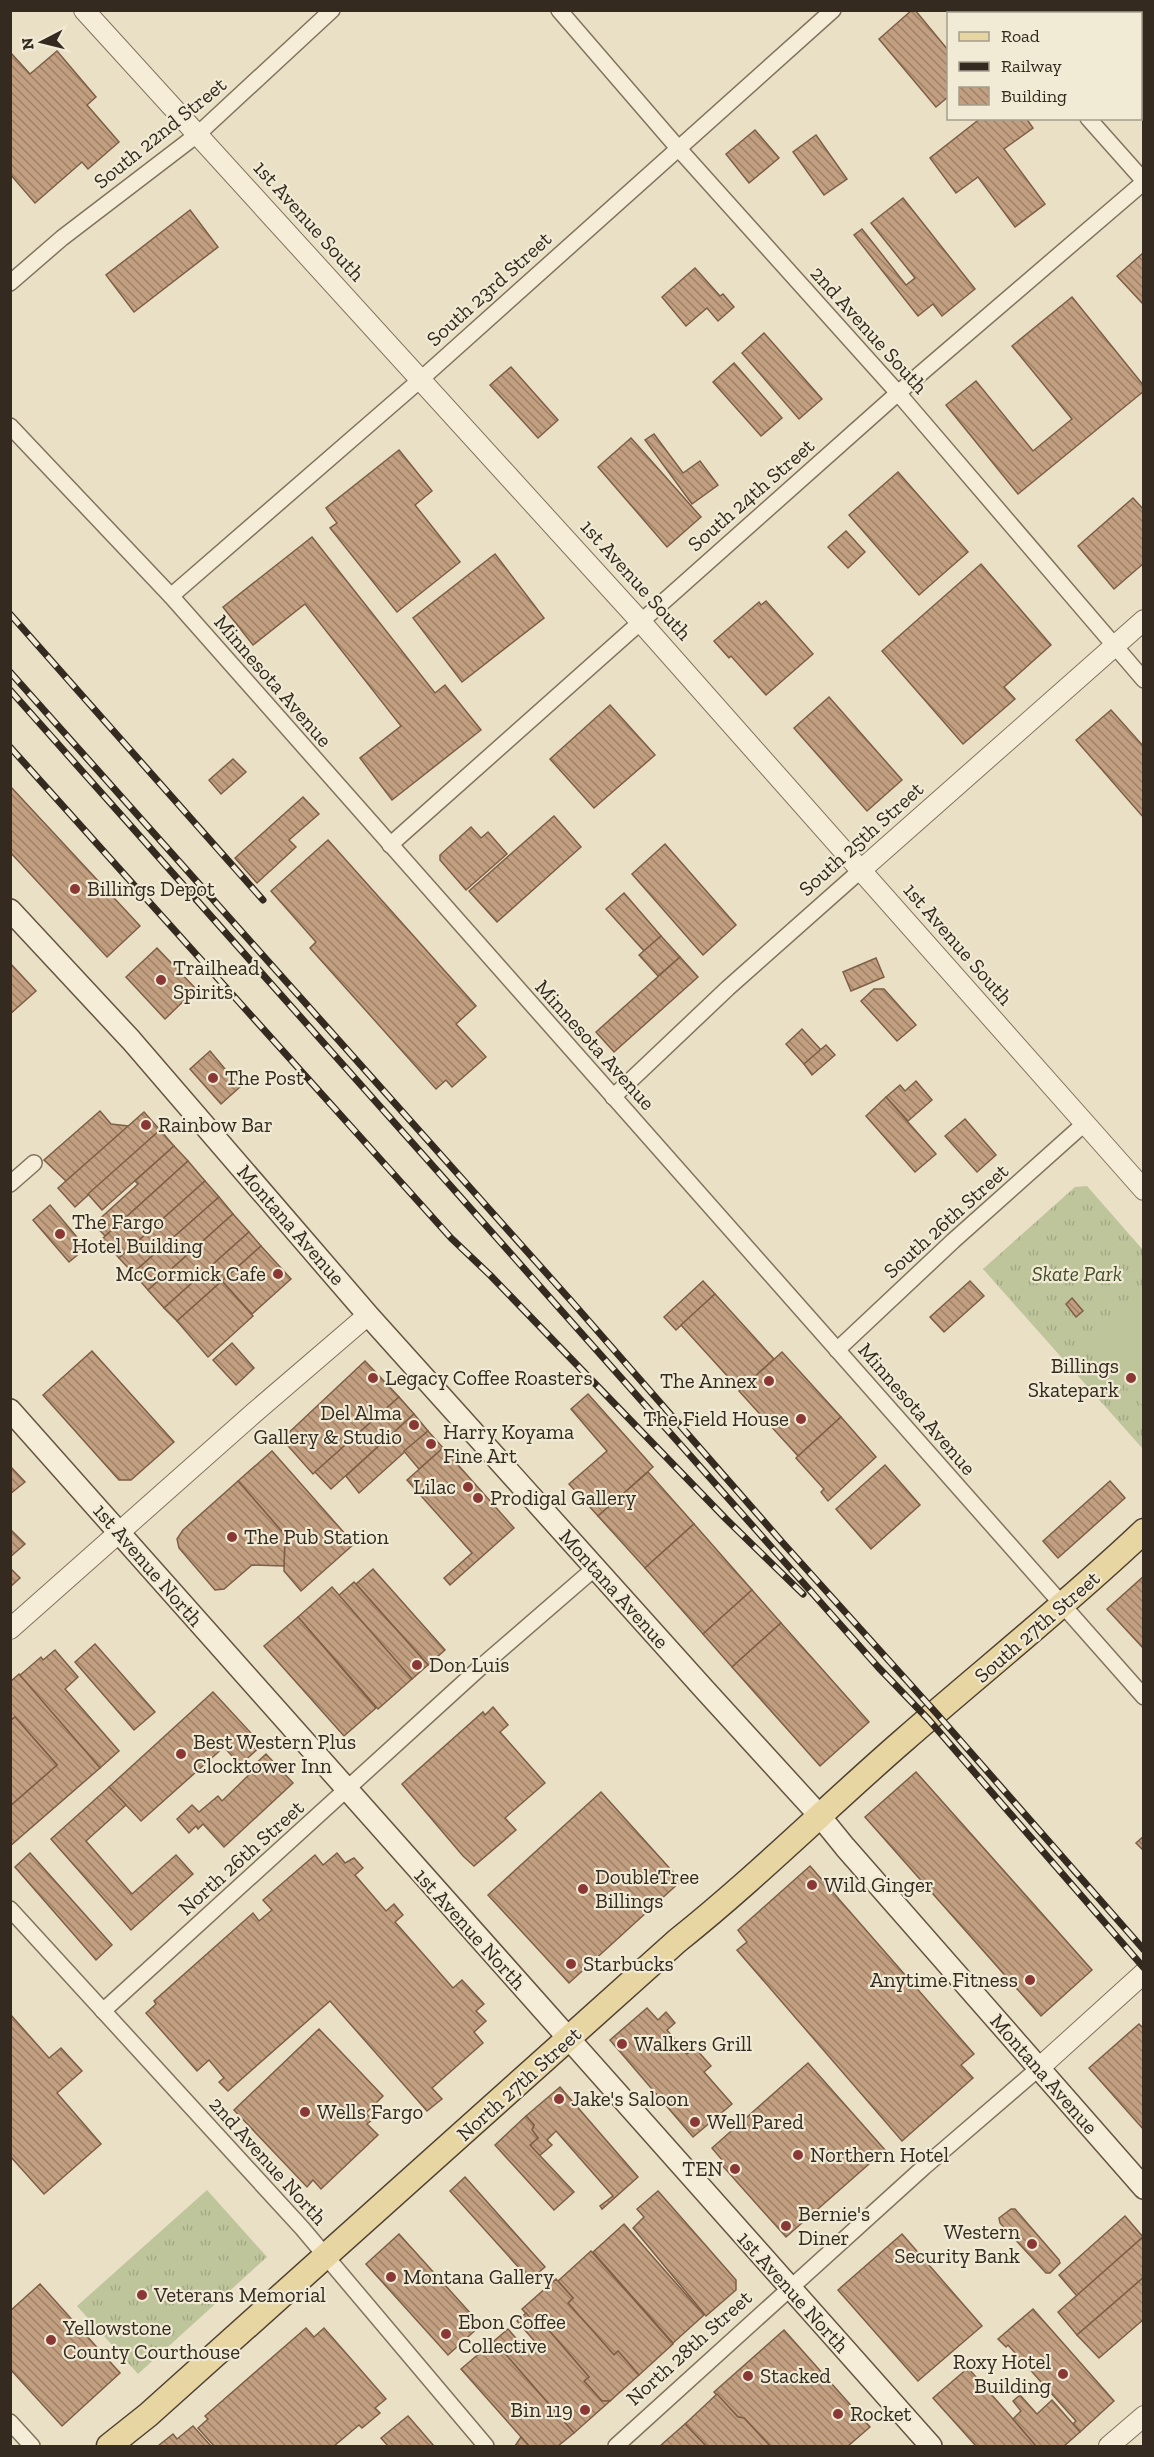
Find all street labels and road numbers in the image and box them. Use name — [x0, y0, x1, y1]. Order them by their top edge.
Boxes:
street label: South 22nd Street — [88, 71, 231, 194]
street label: 1st Avenue South — [249, 155, 370, 286]
street label: South 23rd Street — [421, 226, 556, 351]
street label: 2nd Avenue South — [806, 261, 933, 399]
street label: South 24th Street — [682, 433, 819, 556]
street label: 1st Avenue South — [576, 514, 697, 645]
street label: Minnesota Avenue — [209, 609, 338, 752]
street label: South 25th Street — [793, 776, 928, 901]
street label: 1st Avenue South — [898, 877, 1018, 1010]
street label: Minnesota Avenue — [530, 974, 661, 1115]
street label: South 26th Street — [878, 1158, 1013, 1283]
street label: Montana Avenue — [232, 1159, 351, 1290]
street label: Minnesota Avenue — [853, 1337, 982, 1480]
street label: 1st Avenue North — [88, 1498, 209, 1631]
street label: Montana Avenue — [554, 1524, 674, 1653]
street label: South 27th Street — [969, 1565, 1105, 1688]
street label: North 26th Street — [173, 1795, 309, 1921]
street label: 1st Avenue North — [409, 1863, 532, 1995]
street label: Montana Avenue — [985, 2008, 1104, 2139]
street label: North 27th Street — [451, 2021, 586, 2146]
street label: 2nd Avenue North — [204, 2091, 333, 2230]
street label: 1st Avenue North — [732, 2226, 855, 2358]
street label: North 28th Street — [621, 2285, 757, 2411]

